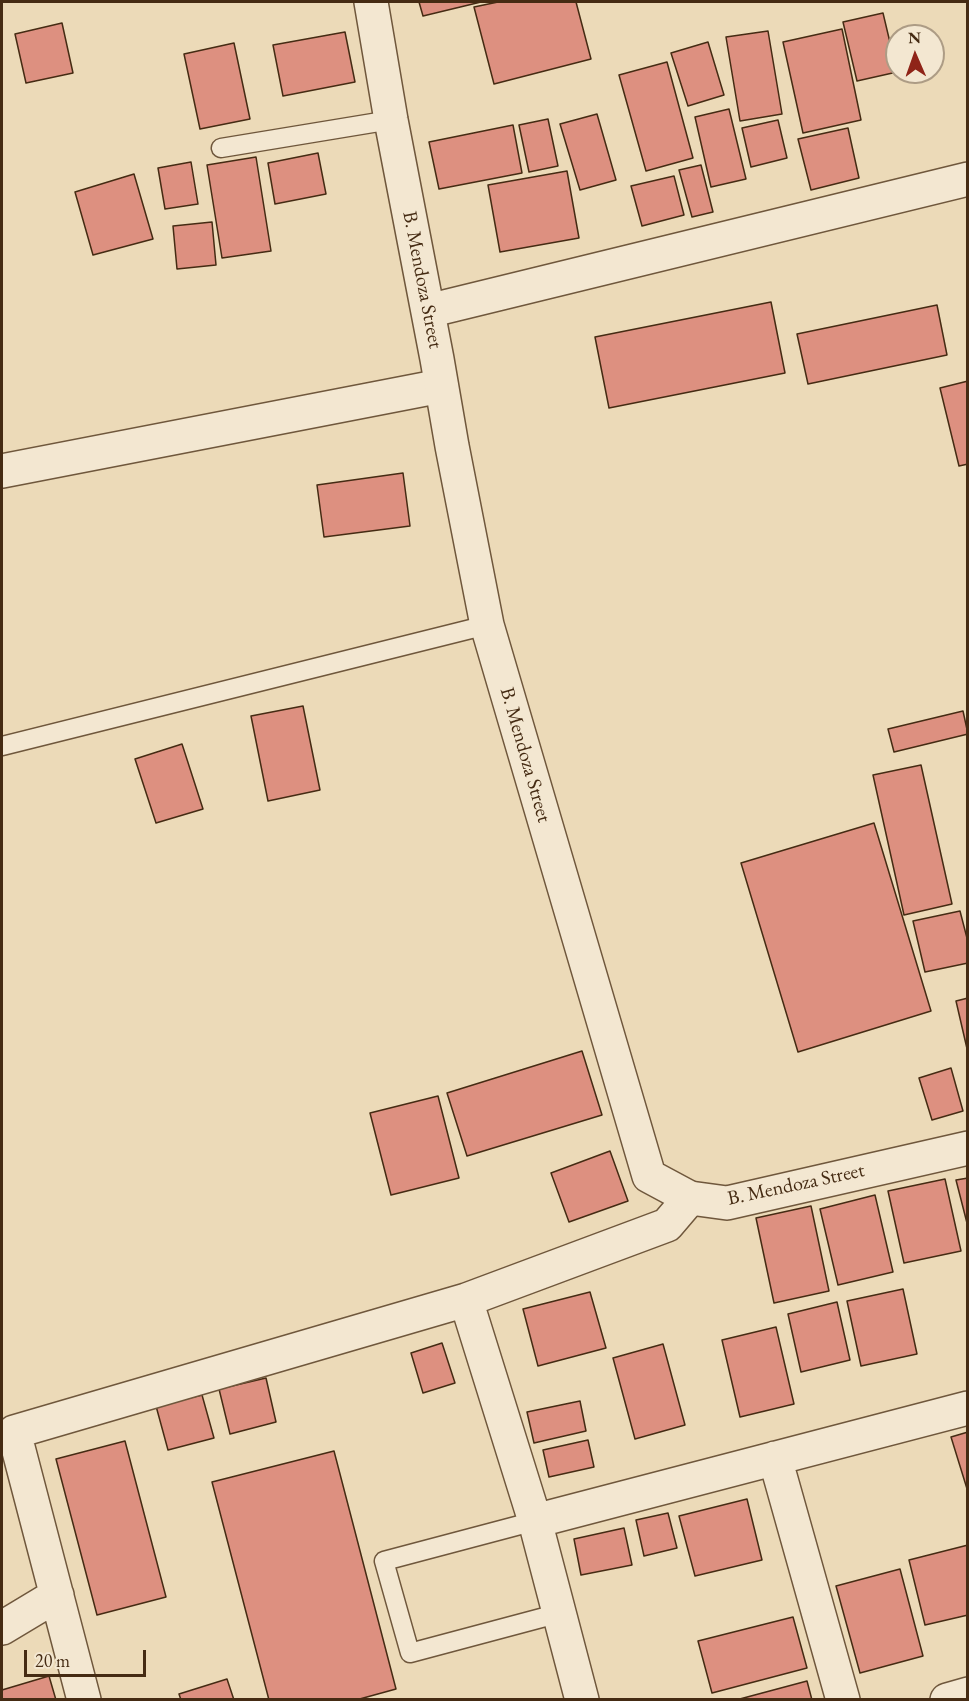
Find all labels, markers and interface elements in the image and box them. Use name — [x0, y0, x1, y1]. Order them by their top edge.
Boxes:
north arrow — [885, 24, 945, 84]
text: N — [908, 27, 921, 48]
street label: B. Mendoza Street — [397, 209, 447, 351]
street label: B. Mendoza Street — [494, 685, 556, 825]
street label: B. Mendoza Street — [725, 1159, 867, 1211]
scale bar — [27, 1638, 148, 1676]
text: 20 m — [35, 1649, 70, 1672]

